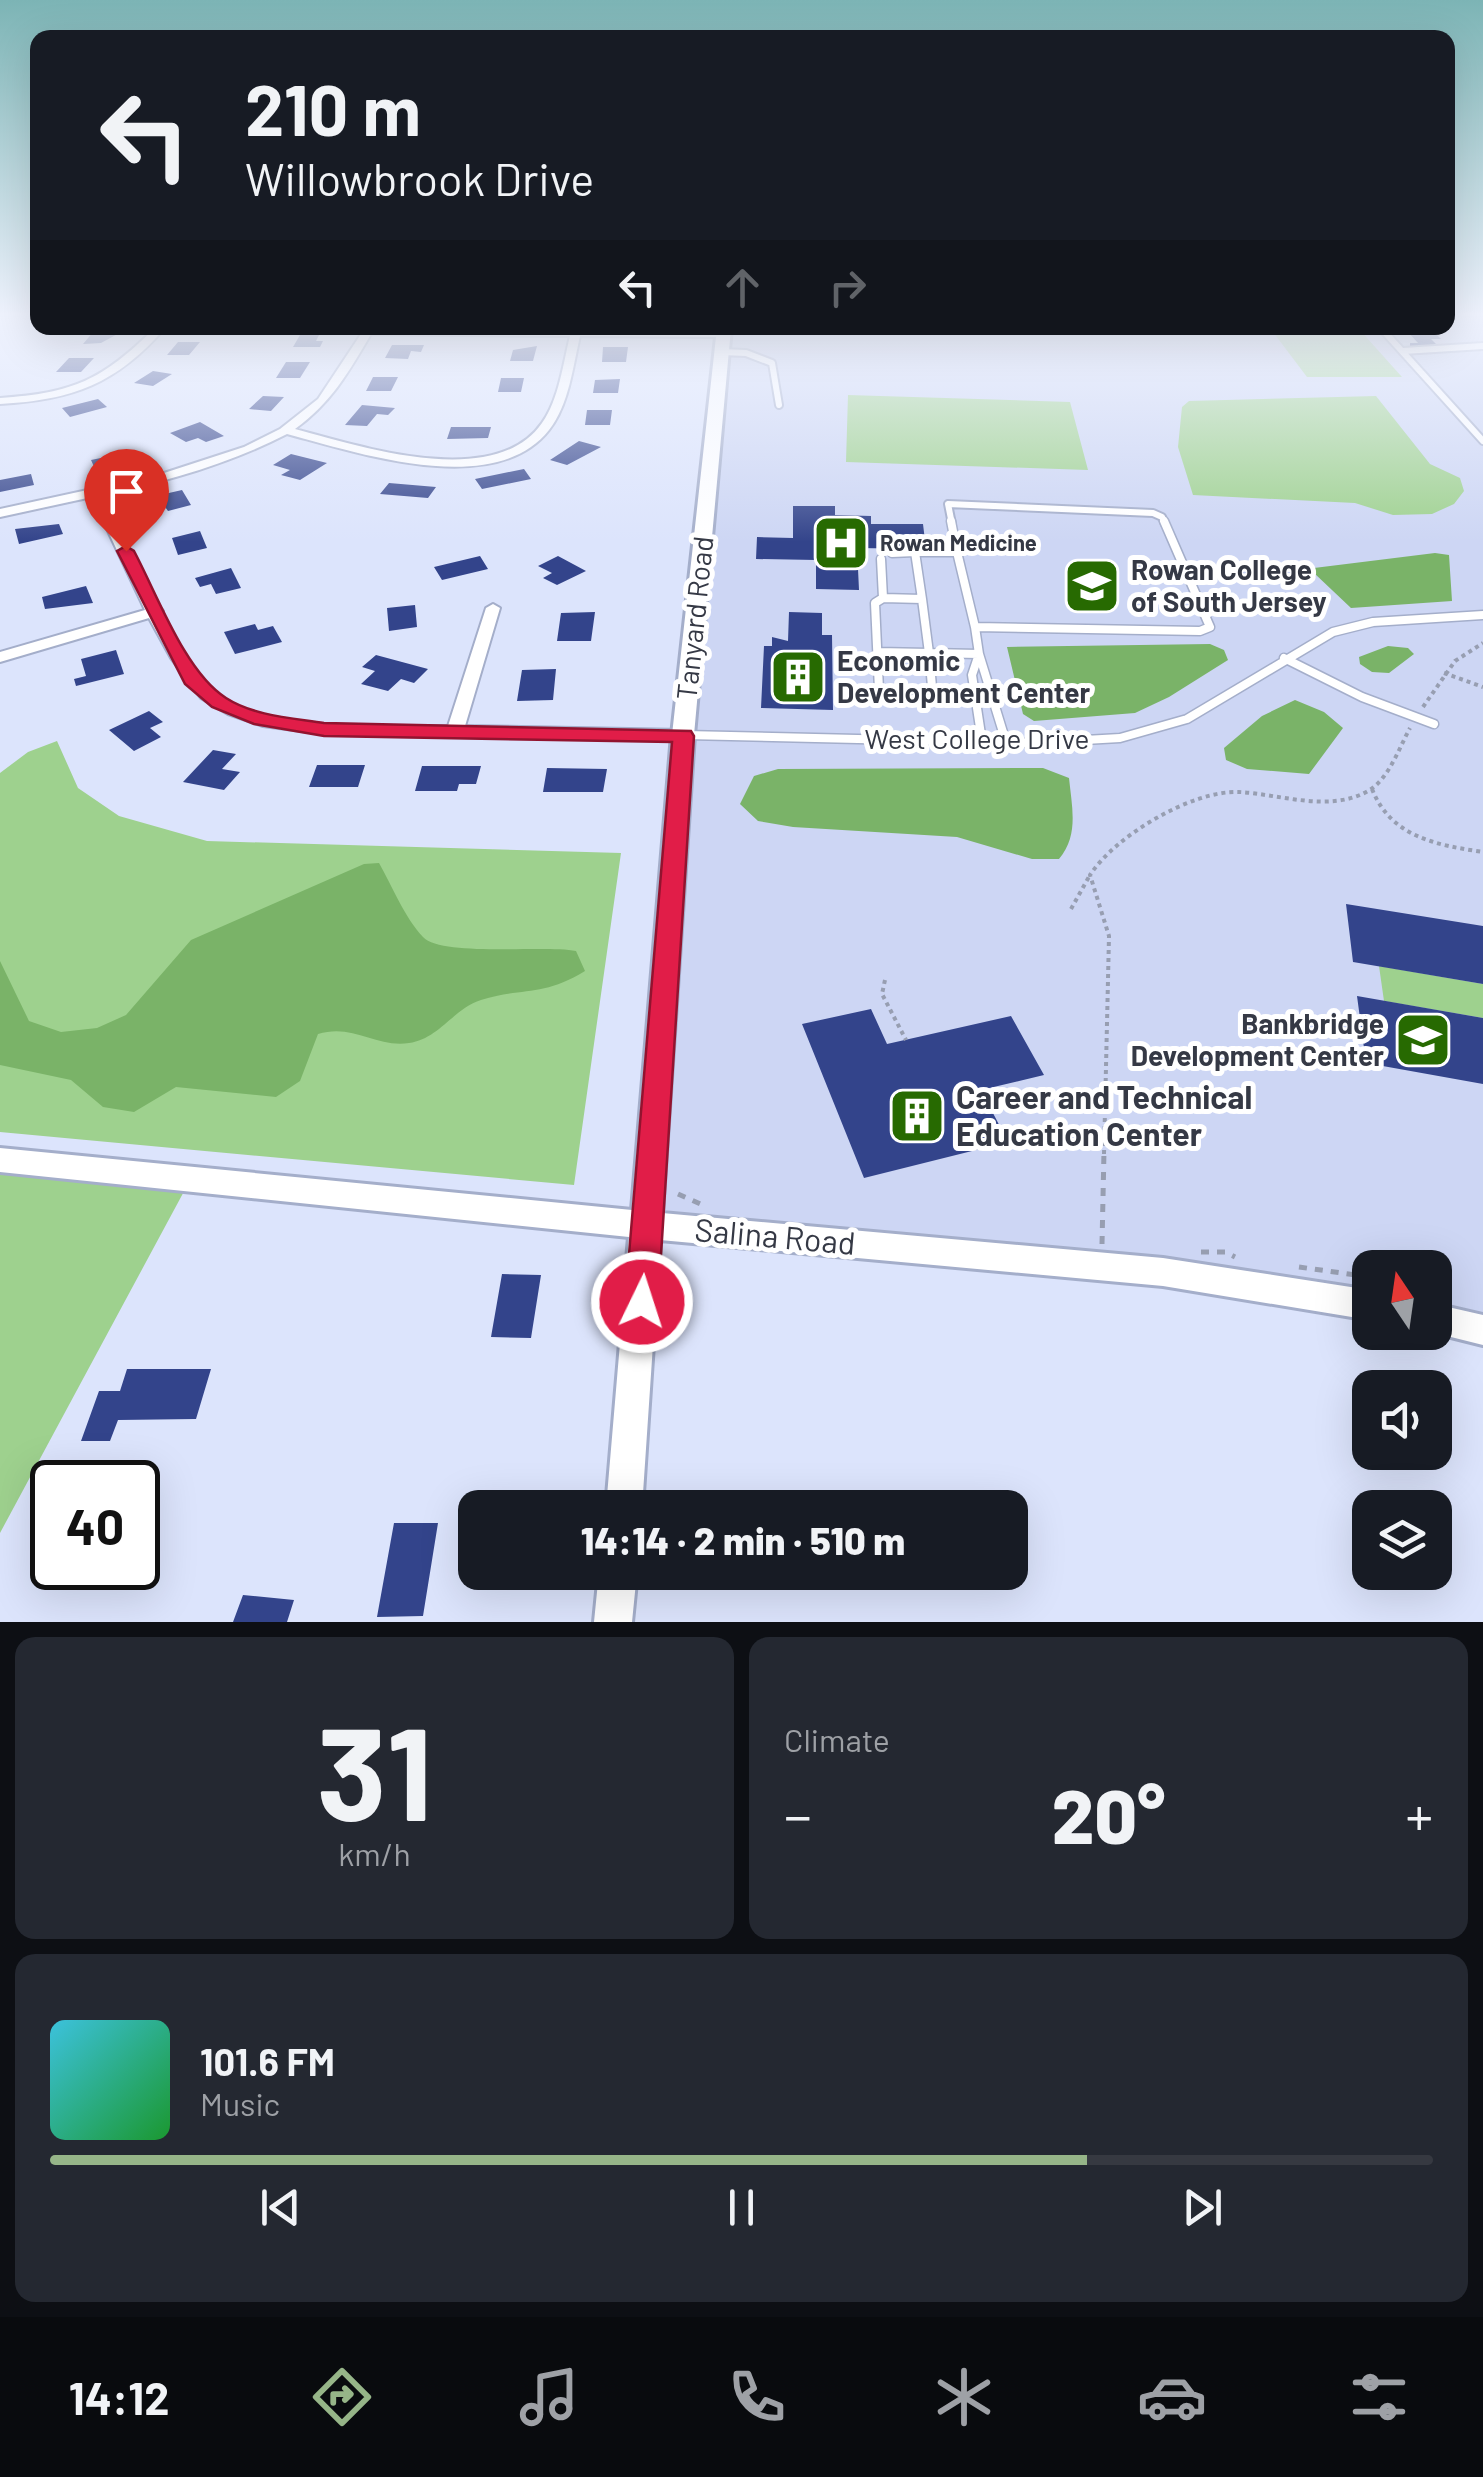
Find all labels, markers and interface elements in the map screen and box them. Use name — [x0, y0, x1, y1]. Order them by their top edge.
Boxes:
text: 210 m — [245, 66, 421, 150]
icon: left — [80, 70, 210, 200]
text: Willowbrook Drive — [245, 151, 594, 205]
icon: left — [610, 260, 665, 315]
icon: ahead — [715, 260, 770, 315]
icon: right — [820, 260, 875, 315]
pin — [84, 449, 169, 552]
icon: arrive — [99, 464, 154, 519]
hospital icon: Rowan Medicine — [811, 513, 871, 573]
place label: Rowan Medicine — [880, 529, 1037, 555]
street label: Tanyard Road — [669, 534, 720, 701]
place label: Rowan College of South Jersey — [1131, 552, 1327, 618]
school or university icon: Rowan College of South Jersey — [1062, 556, 1122, 616]
place label: Economic Development Center — [837, 643, 1091, 709]
building icon: Economic Development Center — [768, 647, 828, 707]
street label: West College Drive — [864, 721, 1090, 755]
place label: Bankbridge Development Center — [1131, 1006, 1384, 1072]
school or university icon: Bankbridge Development Center — [1393, 1010, 1453, 1070]
place label: Career and Technical Education Center — [956, 1077, 1252, 1152]
building icon: Career and Technical Education Center — [887, 1086, 947, 1146]
street label: Salina Road — [693, 1209, 857, 1261]
position arrow — [590, 1250, 694, 1354]
north arrow — [1352, 1250, 1452, 1350]
map controls — [1352, 1250, 1452, 1590]
button: sound — [1352, 1370, 1452, 1470]
speed limit sign: 40 — [30, 1460, 160, 1590]
button: layers — [1352, 1490, 1452, 1590]
text: 14:14 · 2 min · 510 m — [581, 1517, 905, 1563]
text: 31 — [317, 1691, 432, 1847]
text: Climate — [784, 1720, 890, 1758]
text: 20° — [1052, 1769, 1165, 1859]
text: − — [784, 1781, 812, 1847]
text: + — [1405, 1781, 1433, 1847]
text: km/h — [338, 1834, 411, 1872]
text: 101.6 FM — [200, 2038, 335, 2084]
text: Music — [200, 2084, 280, 2122]
icon: previous — [253, 2180, 308, 2235]
icon: pause — [714, 2180, 769, 2235]
icon: next — [1175, 2180, 1230, 2235]
icon: directions — [307, 2362, 377, 2432]
icon: music — [514, 2362, 584, 2432]
icon: phone — [722, 2362, 792, 2432]
icon: climate — [929, 2362, 999, 2432]
icon: car — [1137, 2362, 1207, 2432]
icon: filters — [1344, 2362, 1414, 2432]
text: 14:12 — [69, 2370, 169, 2424]

